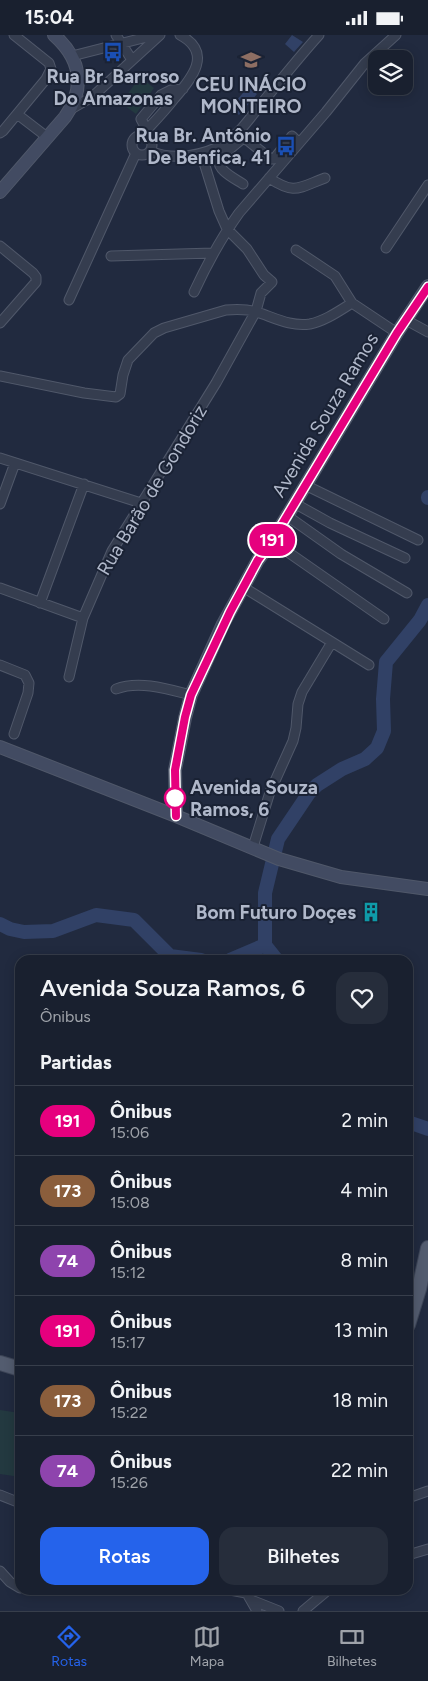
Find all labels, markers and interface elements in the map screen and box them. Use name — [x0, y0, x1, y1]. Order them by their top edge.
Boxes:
text: 15:04 — [25, 6, 74, 29]
bus stop icon: Rua Br. Barroso Do Amazonas — [102, 41, 124, 63]
school or university icon: CEU INÁCIO MONTEIRO — [240, 49, 262, 71]
map controls — [368, 50, 413, 95]
button: layers — [368, 50, 413, 95]
place label: Rua Br. Barroso Do Amazonas — [47, 65, 179, 110]
place label: CEU INÁCIO MONTEIRO — [196, 73, 306, 118]
place label: Rua Br. Antônio De Benfica, 41 — [136, 124, 271, 169]
bus stop icon: Rua Br. Antônio De Benfica, 41 — [275, 135, 297, 157]
street label: Avenida Souza Ramos — [267, 328, 383, 501]
street label: Rua Barão de Gondoriz — [92, 401, 212, 579]
line badge: 191 — [243, 524, 301, 556]
text: 191 — [259, 529, 285, 551]
place label: Avenida Souza Ramos, 6 — [190, 776, 318, 821]
marker: Avenida Souza Ramos, 6 — [164, 787, 186, 809]
place label: Bom Futuro Doçes — [196, 901, 356, 924]
building icon: Bom Futuro Doçes — [360, 901, 382, 923]
button: heart — [336, 972, 388, 1024]
text: Avenida Souza Ramos, 6 — [40, 973, 305, 1002]
text: Ônibus — [40, 1007, 91, 1026]
text: Partidas — [40, 1051, 112, 1074]
text: Ônibus — [110, 1100, 172, 1123]
text: 2 min — [342, 1109, 388, 1132]
text: 191 — [55, 1110, 80, 1132]
text: 15:06 — [110, 1123, 149, 1142]
text: Ônibus — [110, 1170, 172, 1193]
text: 4 min — [340, 1179, 388, 1202]
text: 173 — [54, 1180, 81, 1202]
text: 15:08 — [110, 1193, 150, 1212]
text: Ônibus — [110, 1240, 172, 1263]
text: 8 min — [340, 1249, 388, 1272]
text: 74 — [57, 1250, 78, 1272]
text: 15:12 — [110, 1263, 145, 1282]
text: Ônibus — [110, 1310, 172, 1333]
text: 13 min — [334, 1319, 388, 1342]
text: 191 — [55, 1320, 80, 1342]
text: 15:17 — [110, 1333, 145, 1352]
text: Ônibus — [110, 1380, 172, 1403]
text: 18 min — [333, 1389, 388, 1412]
text: 173 — [54, 1390, 81, 1412]
text: 15:22 — [110, 1403, 148, 1422]
text: Ônibus — [110, 1450, 172, 1473]
text: 22 min — [331, 1459, 388, 1482]
text: 74 — [57, 1460, 78, 1482]
text: 15:26 — [110, 1473, 148, 1492]
button: Rotas — [40, 1527, 209, 1585]
button: Bilhetes — [219, 1527, 388, 1585]
tab: Rotas — [51, 1623, 87, 1670]
tab: Mapa — [190, 1623, 224, 1670]
tab: Bilhetes — [327, 1623, 377, 1670]

